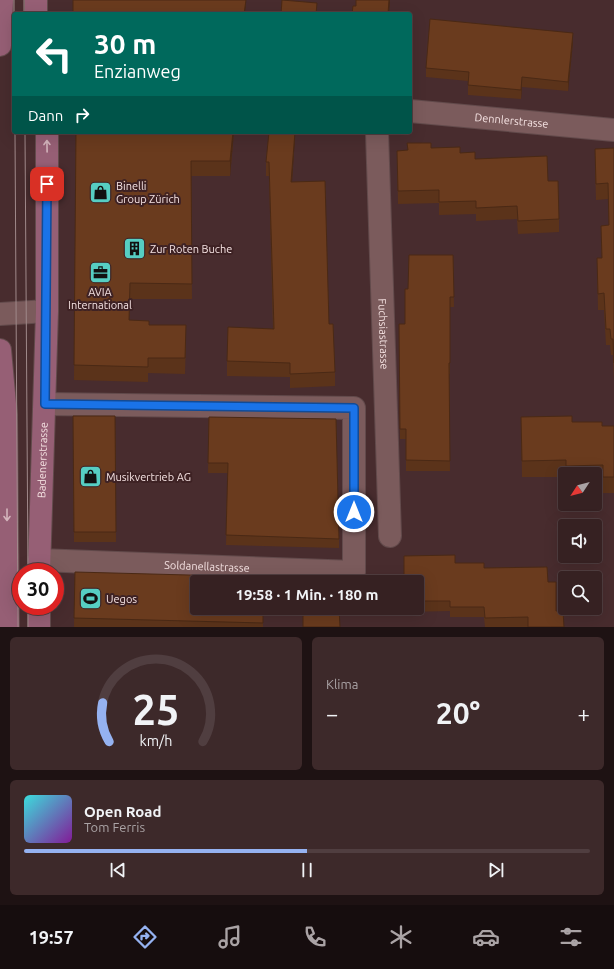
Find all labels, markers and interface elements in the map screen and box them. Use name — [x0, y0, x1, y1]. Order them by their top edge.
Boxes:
icon: left — [28, 28, 80, 80]
text: 30 m — [94, 28, 156, 59]
text: Enzianweg — [94, 61, 181, 81]
icon: right — [71, 104, 93, 126]
text: Dann — [28, 107, 63, 124]
street label: Dennlerstrasse — [474, 111, 549, 130]
one-way arrow — [43, 140, 51, 153]
pin — [30, 167, 64, 201]
icon: arrive — [36, 173, 58, 195]
shop icon: Binelli Group Zürich — [87, 179, 113, 205]
place label: Binelli Group Zürich — [116, 180, 180, 205]
building icon: Zur Roten Buche — [121, 236, 147, 262]
place label: Zur Roten Buche — [150, 243, 232, 255]
office icon: AVIA International — [87, 259, 113, 285]
place label: AVIA International — [68, 286, 132, 311]
street label: Fuchsiastrasse — [376, 298, 391, 370]
street label: Badenerstrasse — [35, 422, 50, 498]
shop icon: Musikvertrieb AG — [77, 464, 103, 490]
north arrow — [558, 467, 602, 511]
map controls — [558, 467, 602, 615]
place label: Musikvertrieb AG — [106, 471, 191, 483]
position arrow — [333, 491, 375, 533]
one-way arrow — [3, 508, 11, 521]
button: sound — [558, 519, 602, 563]
street label: Soldanellastrasse — [164, 559, 250, 574]
speed limit sign: 30 — [12, 563, 64, 615]
button: search — [558, 571, 602, 615]
sports icon: Uegos — [77, 586, 103, 612]
text: 19:58 · 1 Min. · 180 m — [236, 586, 379, 603]
place label: Uegos — [106, 593, 137, 605]
text: Klima — [326, 677, 358, 691]
text: 25 — [133, 685, 179, 732]
text: 20° — [436, 696, 480, 730]
text: − — [326, 701, 338, 726]
text: + — [578, 701, 590, 726]
text: km/h — [140, 732, 172, 748]
text: Open Road — [84, 803, 161, 820]
text: Tom Ferris — [84, 820, 145, 834]
icon: previous — [107, 859, 129, 881]
icon: pause — [296, 859, 318, 881]
icon: next — [485, 859, 507, 881]
icon: directions — [131, 923, 159, 951]
icon: music — [216, 923, 244, 951]
icon: phone — [301, 923, 329, 951]
icon: climate — [387, 923, 415, 951]
icon: car — [472, 923, 500, 951]
icon: filters — [557, 923, 585, 951]
text: 19:57 — [29, 927, 74, 947]

